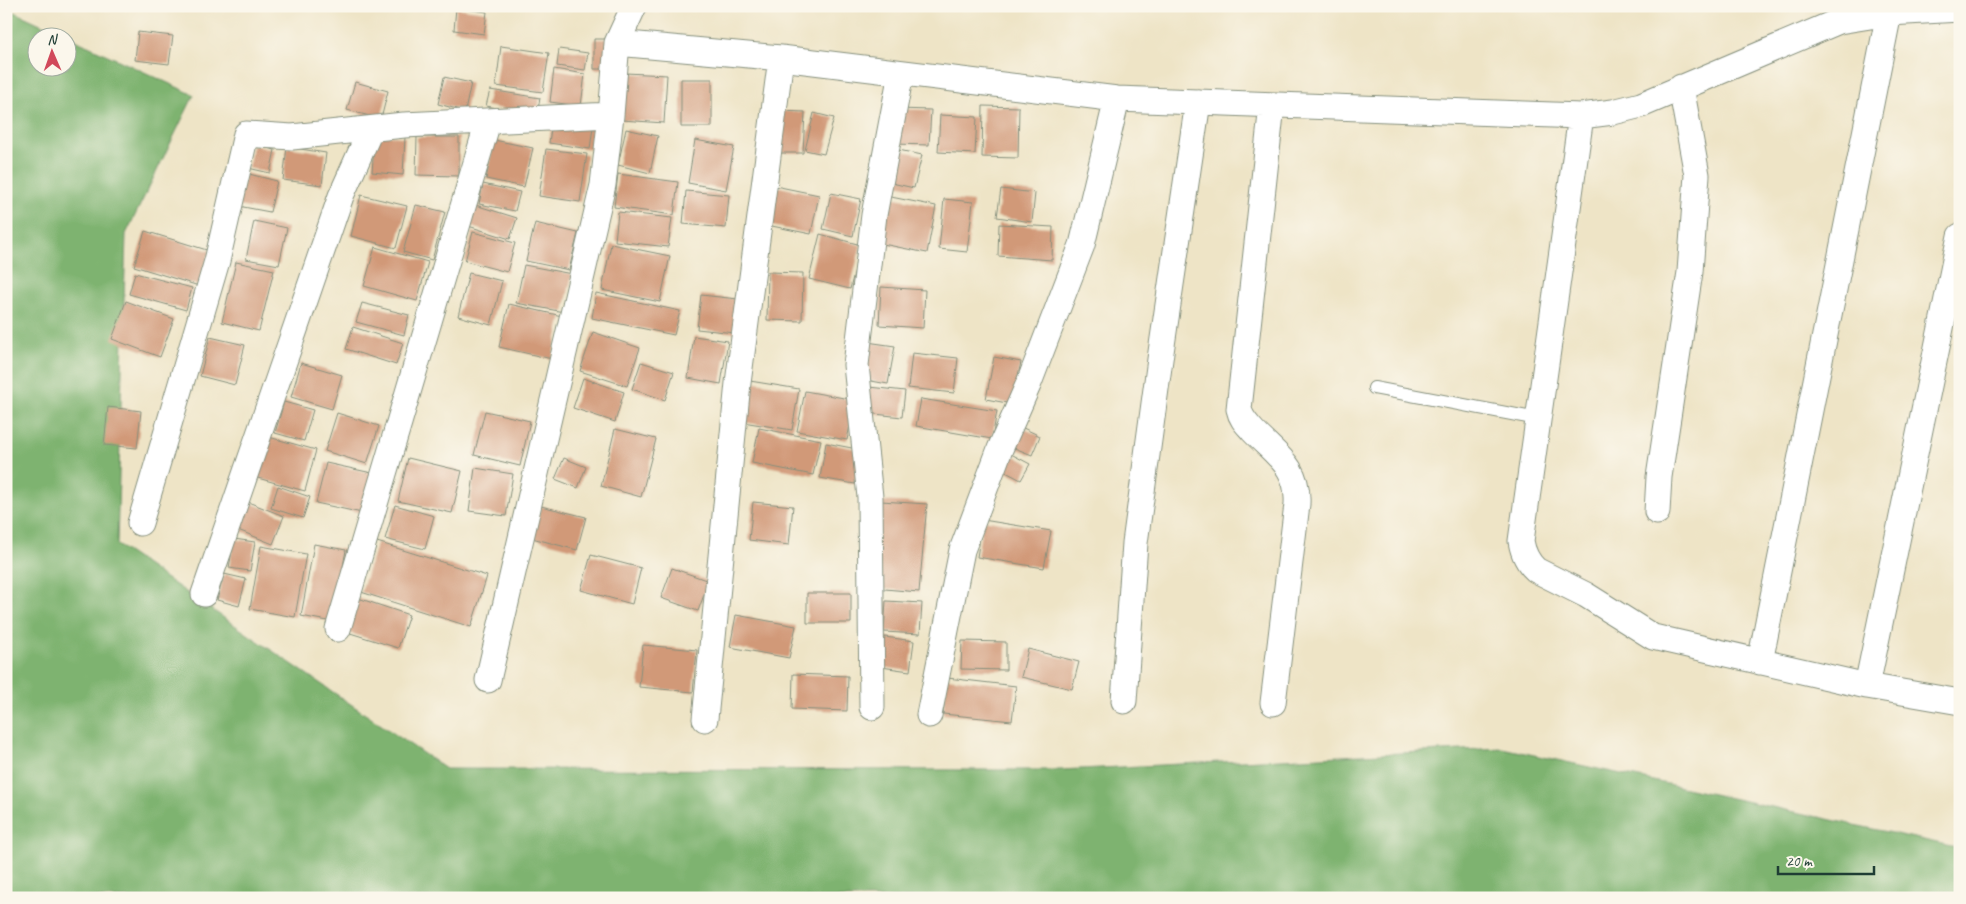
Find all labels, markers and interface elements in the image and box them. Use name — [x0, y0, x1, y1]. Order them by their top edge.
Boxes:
north arrow — [28, 28, 78, 78]
text: N — [47, 31, 59, 48]
scale bar — [1778, 844, 1875, 876]
text: 20 m — [1786, 852, 1813, 871]

